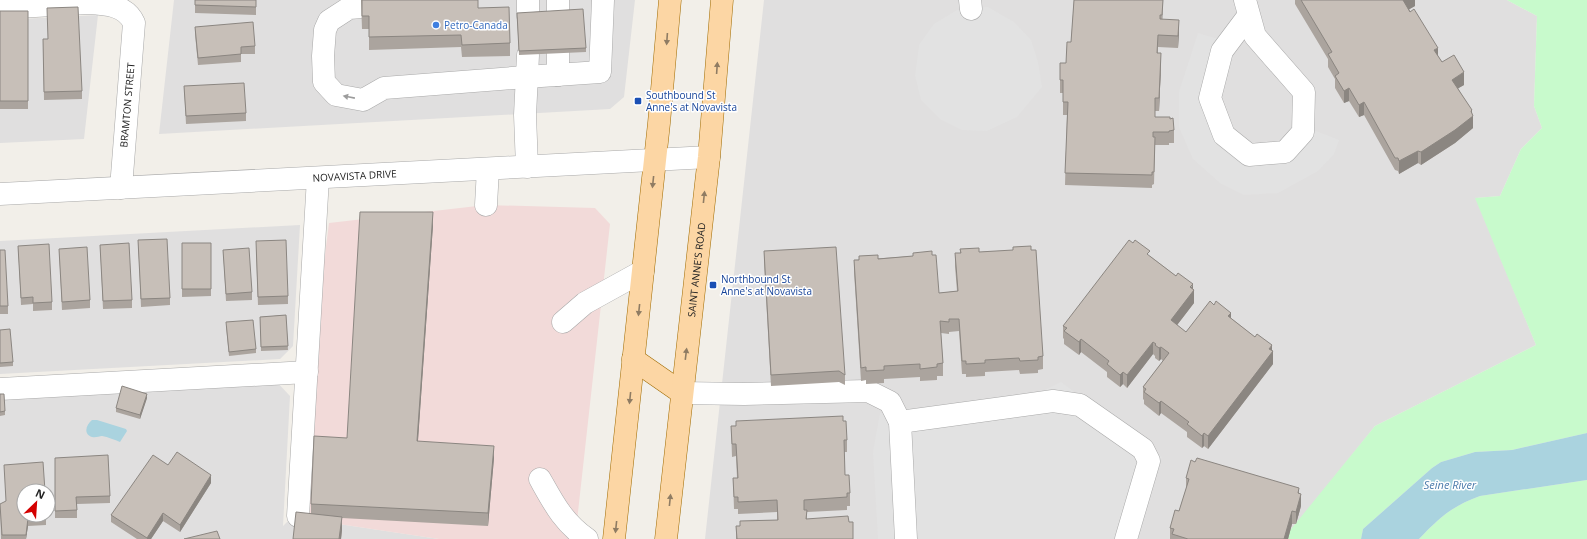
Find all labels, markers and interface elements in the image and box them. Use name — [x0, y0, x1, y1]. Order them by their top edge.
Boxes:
place label: Petro-Canada — [444, 18, 508, 32]
marker: Petro-Canada — [431, 20, 441, 30]
one-way arrow — [664, 33, 671, 45]
street label: BRAMTON STREET — [116, 61, 138, 148]
one-way arrow — [714, 62, 721, 74]
place label: Southbound St Anne's at Novavista — [646, 88, 737, 114]
one-way arrow — [343, 94, 355, 100]
marker: Southbound St Anne's at Novavista — [633, 96, 643, 106]
street label: NOVAVISTA DRIVE — [312, 166, 397, 185]
one-way arrow — [650, 176, 656, 188]
one-way arrow — [701, 191, 707, 203]
street label: SAINT ANNE'S ROAD — [684, 222, 709, 318]
place label: Northbound St Anne's at Novavista — [721, 272, 812, 298]
marker: Northbound St Anne's at Novavista — [708, 280, 718, 290]
one-way arrow — [636, 304, 642, 316]
one-way arrow — [683, 348, 689, 360]
one-way arrow — [626, 391, 633, 404]
water label: Seine River — [1424, 477, 1477, 492]
north arrow — [16, 483, 56, 523]
text: N — [33, 485, 48, 502]
one-way arrow — [667, 494, 673, 506]
one-way arrow — [612, 521, 619, 533]

